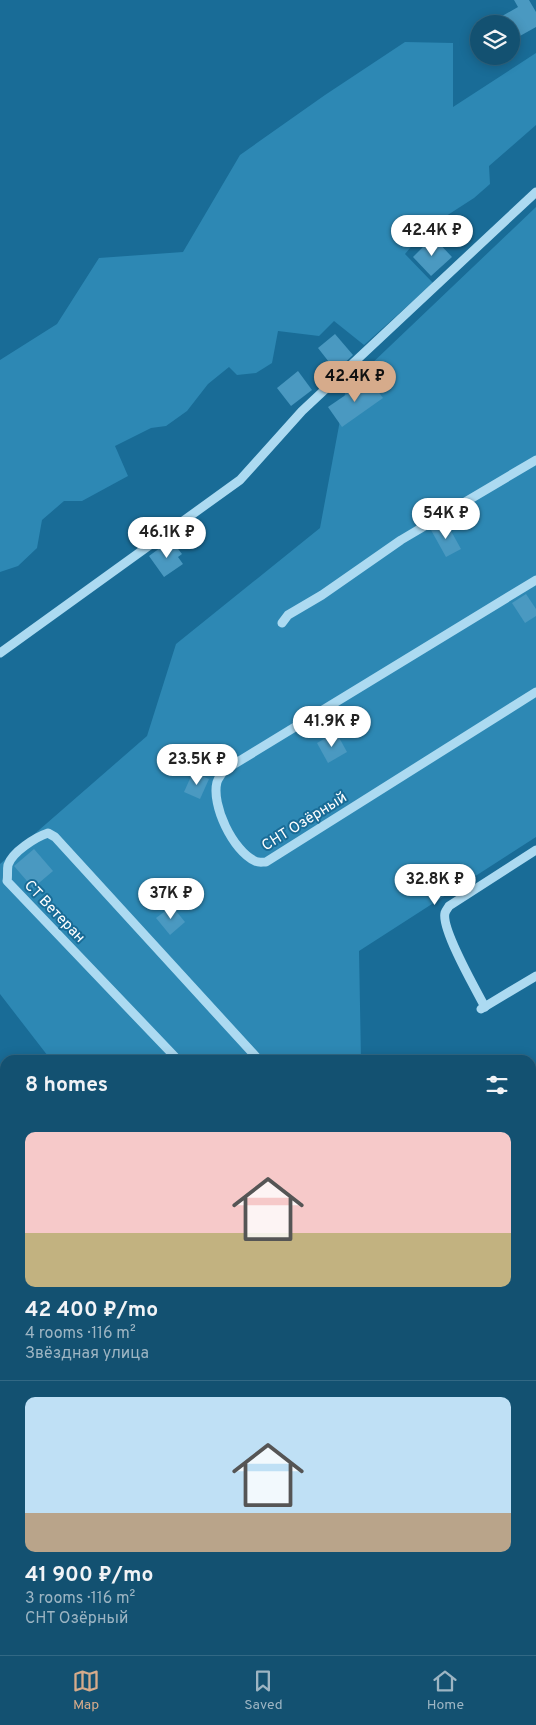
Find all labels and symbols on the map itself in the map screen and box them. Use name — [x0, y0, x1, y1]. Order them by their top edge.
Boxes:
pin: 42.4K ₽ — [386, 214, 478, 257]
pin: 42.4K ₽ — [309, 360, 401, 403]
pin: 54K ₽ — [411, 498, 481, 540]
pin: 46.1K ₽ — [121, 516, 213, 559]
pin: 41.9K ₽ — [286, 706, 378, 748]
pin: 23.5K ₽ — [151, 744, 243, 786]
street label: СНТ Озёрный — [259, 789, 351, 856]
pin: 32.8K ₽ — [389, 864, 481, 906]
street label: СТ Ветеран — [19, 877, 88, 947]
pin: 37K ₽ — [136, 878, 206, 920]

